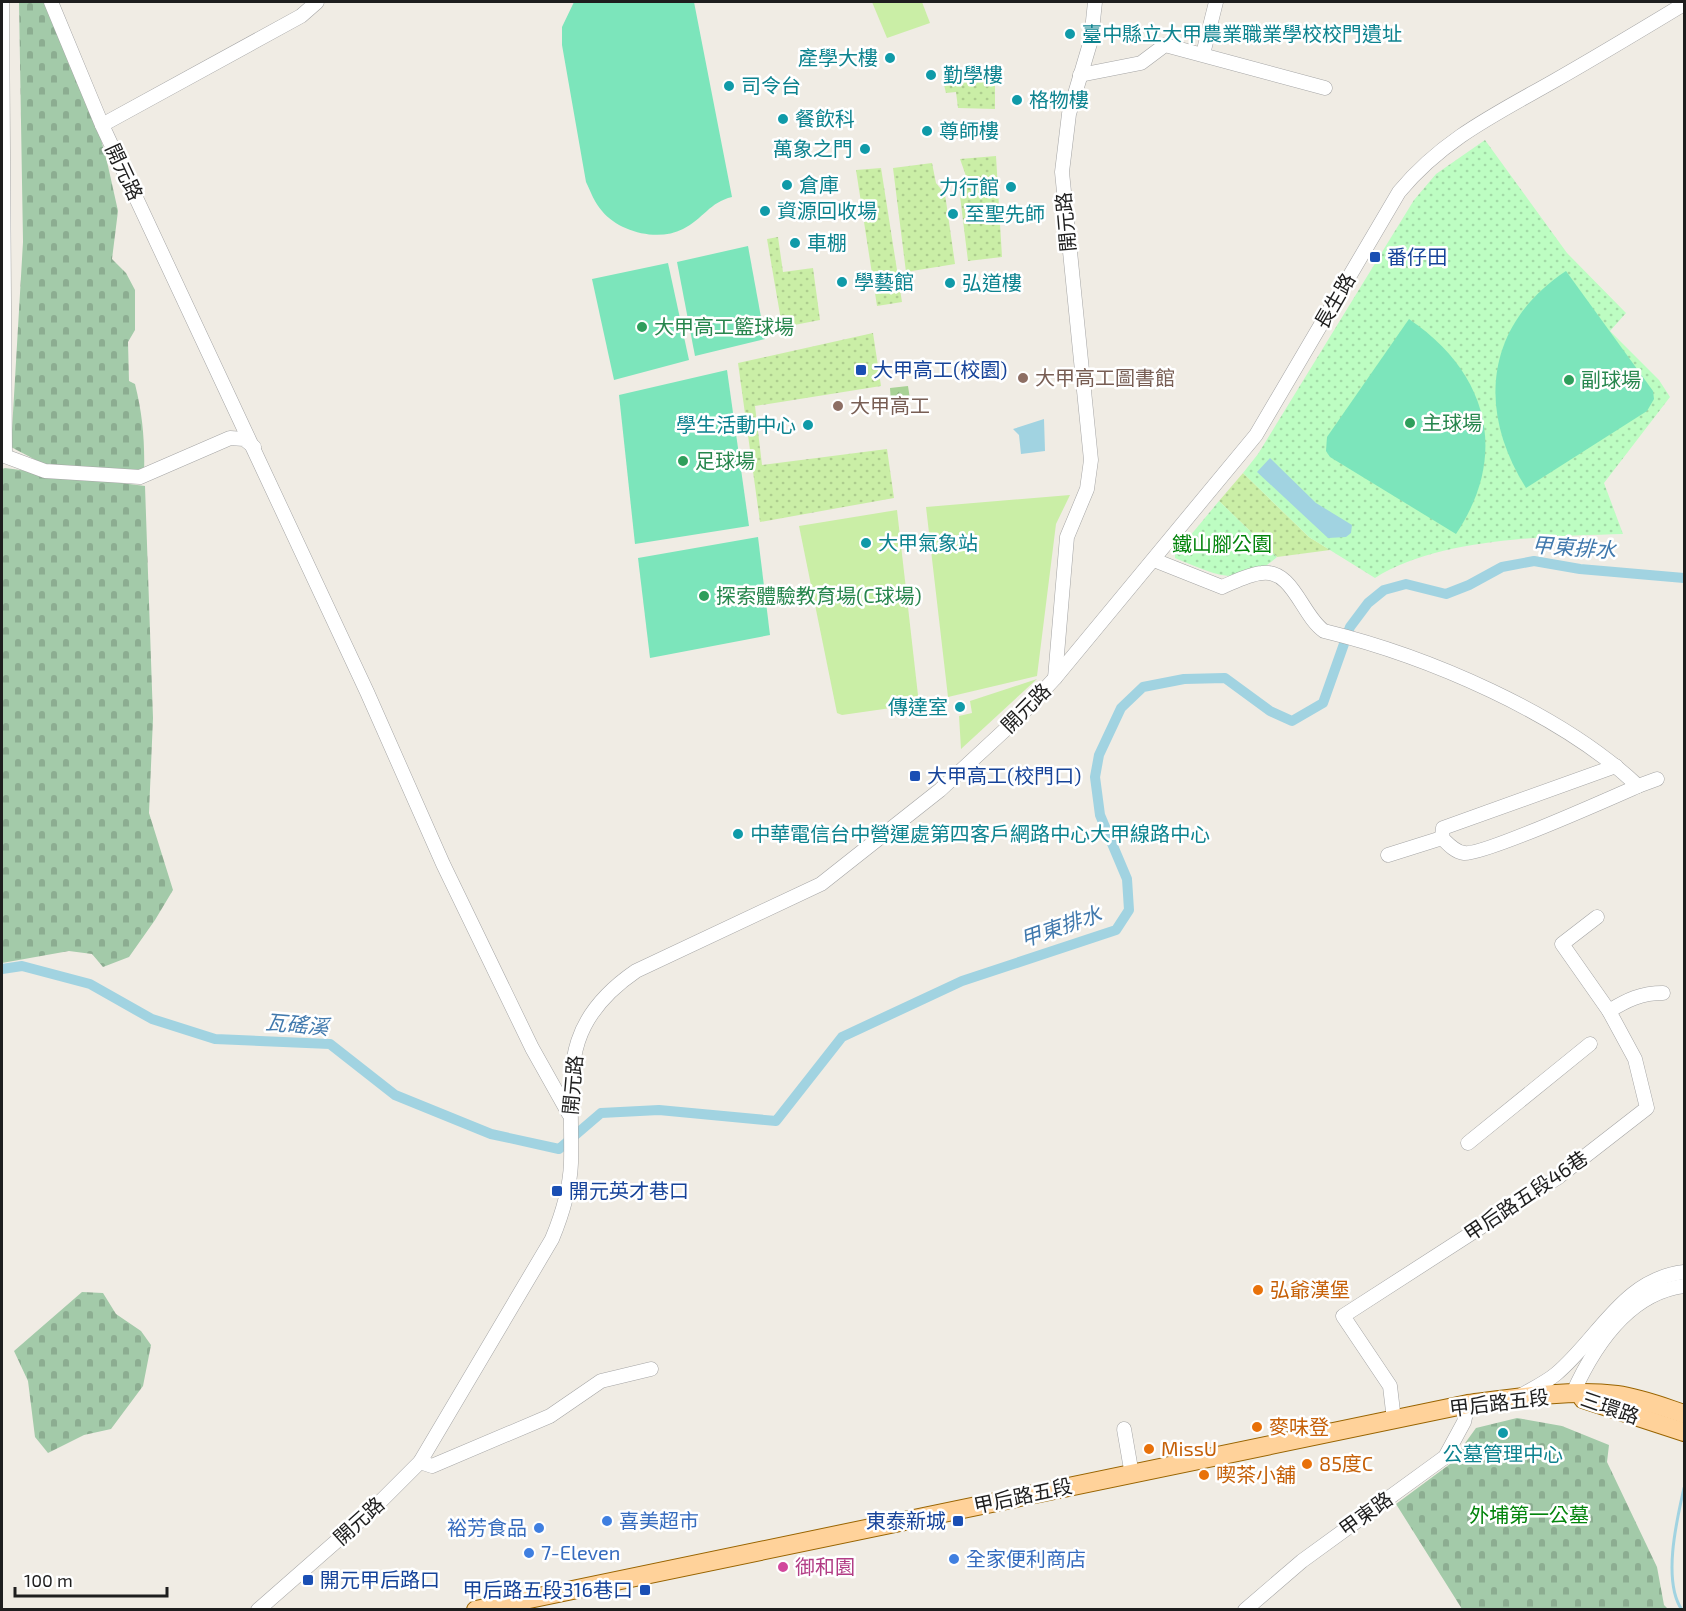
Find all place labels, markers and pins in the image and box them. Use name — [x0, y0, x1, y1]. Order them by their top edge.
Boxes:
place label: 臺中縣立大甲農業職業學校校門遺址 — [1082, 21, 1402, 45]
marker: 臺中縣立大甲農業職業學校校門遺址 — [1063, 27, 1077, 41]
place label: 產學大樓 — [798, 45, 878, 69]
marker: 產學大樓 — [883, 51, 897, 65]
place label: 勤學樓 — [943, 62, 1003, 86]
marker: 勤學樓 — [924, 68, 938, 82]
place label: 司令台 — [741, 73, 801, 97]
marker: 司令台 — [722, 79, 736, 93]
place label: 格物樓 — [1029, 87, 1089, 111]
marker: 格物樓 — [1010, 93, 1024, 107]
place label: 餐飲科 — [795, 106, 855, 130]
marker: 餐飲科 — [776, 112, 790, 126]
place label: 尊師樓 — [939, 118, 999, 142]
marker: 尊師樓 — [920, 124, 934, 138]
place label: 萬象之門 — [773, 136, 853, 160]
marker: 萬象之門 — [858, 142, 872, 156]
place label: 倉庫 — [799, 172, 839, 196]
place label: 力行館 — [939, 174, 999, 198]
marker: 倉庫 — [780, 178, 794, 192]
marker: 力行館 — [1004, 180, 1018, 194]
place label: 資源回收場 — [777, 198, 877, 222]
place label: 至聖先師 — [965, 201, 1045, 225]
marker: 資源回收場 — [758, 204, 772, 218]
marker: 至聖先師 — [946, 207, 960, 221]
place label: 車棚 — [807, 230, 847, 254]
marker: 車棚 — [788, 236, 802, 250]
place label: 番仔田 — [1387, 244, 1447, 268]
marker: 番仔田 — [1368, 250, 1382, 264]
place label: 學藝館 — [854, 269, 914, 293]
place label: 弘道樓 — [962, 270, 1022, 294]
marker: 學藝館 — [835, 275, 849, 289]
marker: 弘道樓 — [943, 276, 957, 290]
place label: 大甲高工籃球場 — [654, 314, 794, 338]
marker: 大甲高工籃球場 — [635, 320, 649, 334]
place label: 大甲高工(校園) — [873, 357, 1007, 381]
marker: 大甲高工(校園) — [854, 363, 868, 377]
place label: 大甲高工圖書館 — [1035, 365, 1175, 389]
place label: 副球場 — [1581, 367, 1641, 391]
marker: 大甲高工圖書館 — [1016, 371, 1030, 385]
marker: 副球場 — [1562, 373, 1576, 387]
place label: 大甲高工 — [850, 393, 930, 417]
marker: 大甲高工 — [831, 399, 845, 413]
place label: 主球場 — [1422, 410, 1482, 434]
place label: 學生活動中心 — [676, 412, 796, 436]
marker: 主球場 — [1403, 416, 1417, 430]
marker: 學生活動中心 — [801, 418, 815, 432]
place label: 足球場 — [695, 448, 755, 472]
marker: 足球場 — [676, 454, 690, 468]
place label: 大甲氣象站 — [878, 530, 978, 554]
marker: 大甲氣象站 — [859, 536, 873, 550]
place label: 探索體驗教育場(C球場) — [716, 583, 922, 607]
marker: 探索體驗教育場(C球場) — [697, 589, 711, 603]
place label: 傳達室 — [888, 694, 948, 718]
marker: 傳達室 — [953, 700, 967, 714]
place label: 大甲高工(校門口) — [927, 763, 1081, 787]
marker: 大甲高工(校門口) — [908, 769, 922, 783]
place label: 中華電信台中營運處第四客戶網路中心大甲線路中心 — [750, 821, 1210, 845]
marker: 中華電信台中營運處第四客戶網路中心大甲線路中心 — [731, 827, 745, 841]
place label: 開元英才巷口 — [569, 1178, 689, 1202]
marker: 開元英才巷口 — [550, 1184, 564, 1198]
place label: 弘爺漢堡 — [1270, 1277, 1350, 1301]
marker: 弘爺漢堡 — [1251, 1283, 1265, 1297]
place label: 麥味登 — [1269, 1414, 1329, 1438]
marker: 麥味登 — [1250, 1420, 1264, 1434]
marker: 公墓管理中心 — [1496, 1426, 1510, 1440]
place label: MissU — [1161, 1436, 1217, 1460]
place label: 公墓管理中心 — [1443, 1441, 1563, 1465]
marker: MissU — [1142, 1442, 1156, 1456]
place label: 85度C — [1319, 1451, 1373, 1475]
marker: 85度C — [1300, 1457, 1314, 1471]
place label: 喫茶小舖 — [1216, 1462, 1296, 1486]
marker: 喫茶小舖 — [1197, 1468, 1211, 1482]
place label: 喜美超市 — [619, 1508, 699, 1532]
place label: 東泰新城 — [866, 1508, 946, 1532]
marker: 喜美超市 — [600, 1514, 614, 1528]
marker: 東泰新城 — [951, 1514, 965, 1528]
place label: 裕芳食品 — [447, 1515, 527, 1539]
marker: 裕芳食品 — [532, 1521, 546, 1535]
place label: 7-Eleven — [541, 1540, 620, 1564]
marker: 7-Eleven — [522, 1546, 536, 1560]
place label: 全家便利商店 — [966, 1546, 1086, 1570]
marker: 全家便利商店 — [947, 1552, 961, 1566]
place label: 御和園 — [795, 1554, 855, 1578]
marker: 御和園 — [776, 1560, 790, 1574]
place label: 開元甲后路口 — [320, 1567, 440, 1591]
marker: 開元甲后路口 — [301, 1573, 315, 1587]
place label: 甲后路五段316巷口 — [462, 1577, 633, 1601]
marker: 甲后路五段316巷口 — [638, 1583, 652, 1597]

